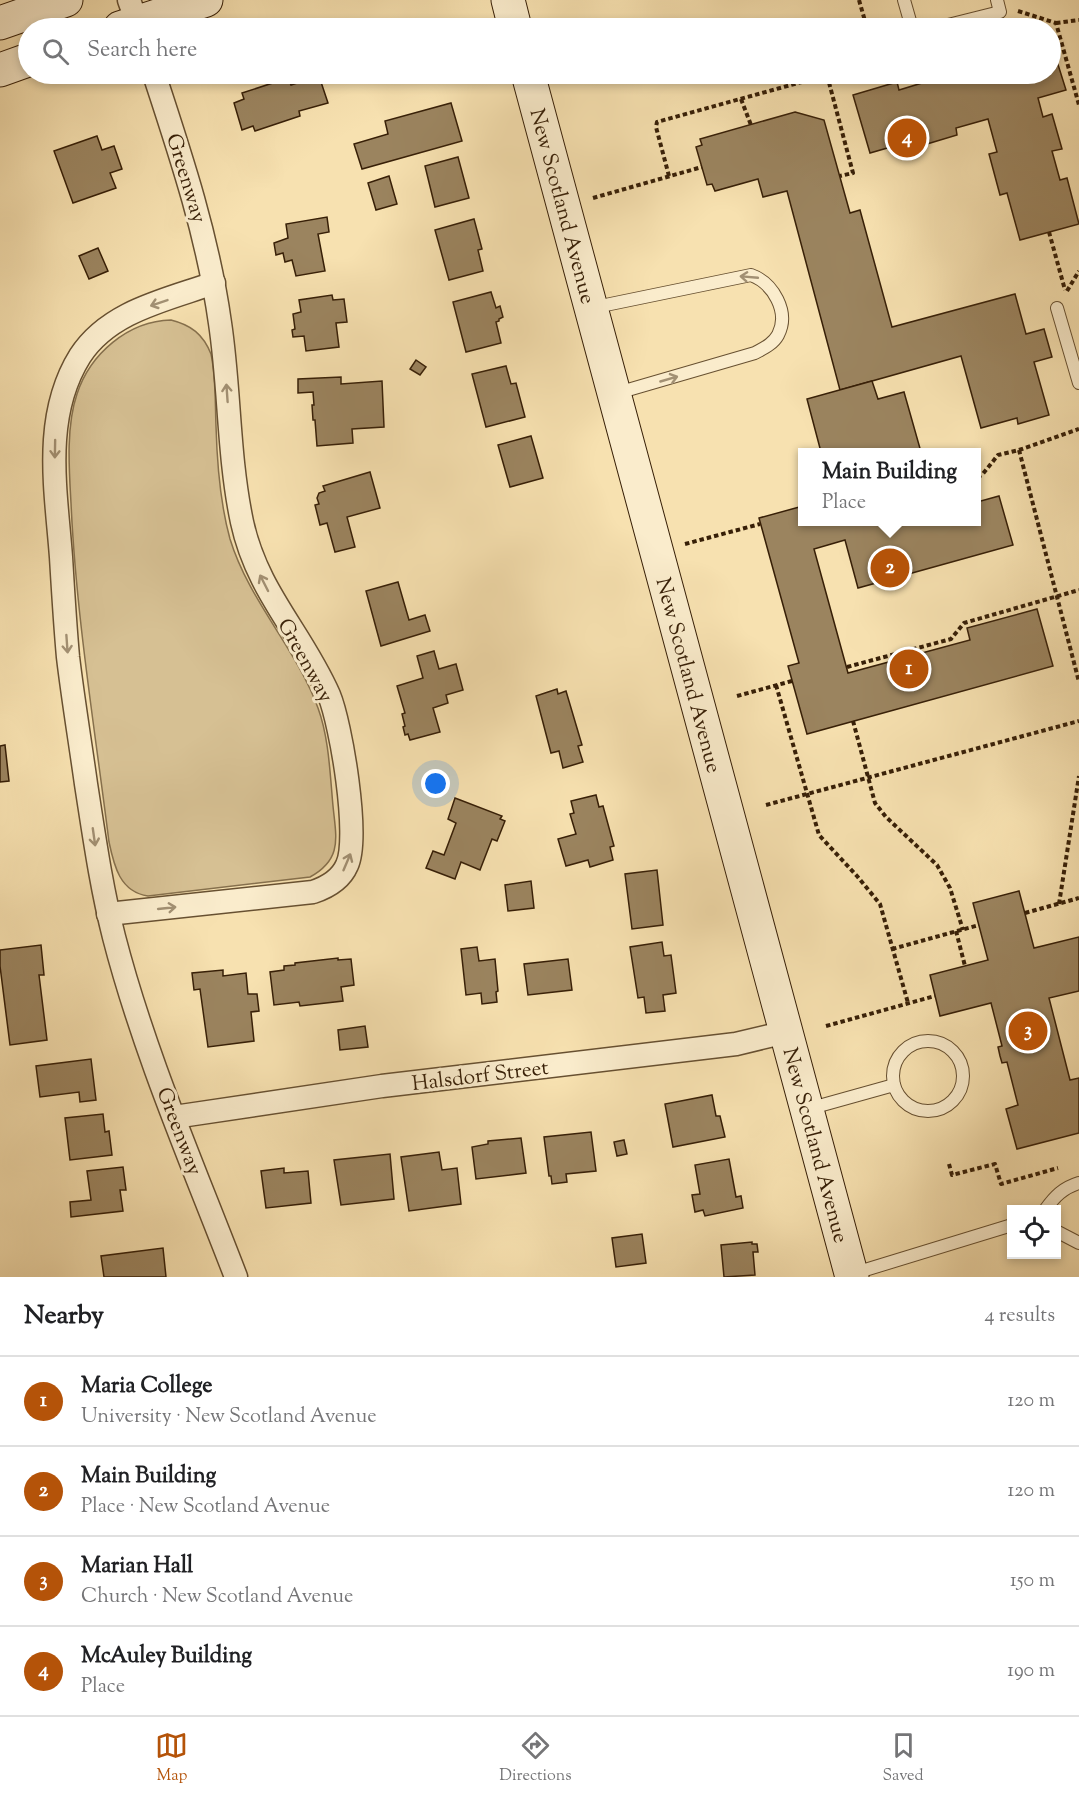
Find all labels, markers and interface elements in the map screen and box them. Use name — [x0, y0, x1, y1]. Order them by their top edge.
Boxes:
search box — [18, 18, 1061, 84]
icon: search — [39, 35, 72, 68]
text: Search here — [87, 35, 197, 67]
street label: New Scotland Avenue — [521, 106, 602, 307]
pin: 4 — [888, 116, 926, 160]
street label: Greenway — [157, 130, 213, 227]
one-way arrow — [740, 271, 760, 282]
one-way arrow — [150, 298, 168, 309]
one-way arrow — [659, 373, 678, 384]
one-way arrow — [222, 384, 233, 404]
one-way arrow — [49, 439, 61, 459]
popup — [798, 448, 981, 526]
text: Main Building — [822, 457, 957, 489]
text: Place — [822, 489, 866, 518]
pin: 2 — [870, 546, 910, 590]
one-way arrow — [258, 575, 269, 593]
street label: New Scotland Avenue — [647, 575, 728, 776]
street label: Greenway — [269, 613, 340, 709]
one-way arrow — [62, 633, 73, 653]
pin: 1 — [890, 646, 928, 692]
your location — [421, 769, 450, 798]
one-way arrow — [89, 826, 100, 846]
one-way arrow — [342, 854, 353, 872]
one-way arrow — [156, 902, 176, 913]
pin: 3 — [1008, 1008, 1048, 1054]
street label: New Scotland Avenue — [774, 1045, 855, 1246]
street label: Halsdorf Street — [410, 1054, 550, 1100]
street label: Greenway — [148, 1083, 209, 1181]
map controls — [1007, 1205, 1061, 1259]
button: locate — [1007, 1205, 1061, 1259]
text: Nearby — [24, 1298, 104, 1335]
text: 4 results — [984, 1302, 1055, 1331]
text: Maria College — [81, 1371, 213, 1403]
text: 1 — [40, 1387, 47, 1416]
text: 120 m — [1007, 1387, 1055, 1416]
text: University · New Scotland Avenue — [81, 1403, 377, 1432]
text: Main Building — [81, 1461, 216, 1493]
text: 2 — [39, 1477, 48, 1506]
text: 120 m — [1007, 1477, 1055, 1506]
text: Place · New Scotland Avenue — [81, 1493, 330, 1522]
text: Marian Hall — [81, 1551, 193, 1583]
text: 3 — [39, 1567, 48, 1596]
text: 150 m — [1010, 1567, 1055, 1596]
text: Church · New Scotland Avenue — [81, 1583, 353, 1612]
text: McAuley Building — [81, 1641, 252, 1673]
text: 4 — [38, 1657, 49, 1686]
text: 190 m — [1007, 1657, 1055, 1686]
text: Place — [81, 1673, 125, 1702]
tab: Map — [155, 1729, 188, 1788]
tab: Directions — [499, 1729, 572, 1788]
tab: Saved — [882, 1729, 924, 1788]

